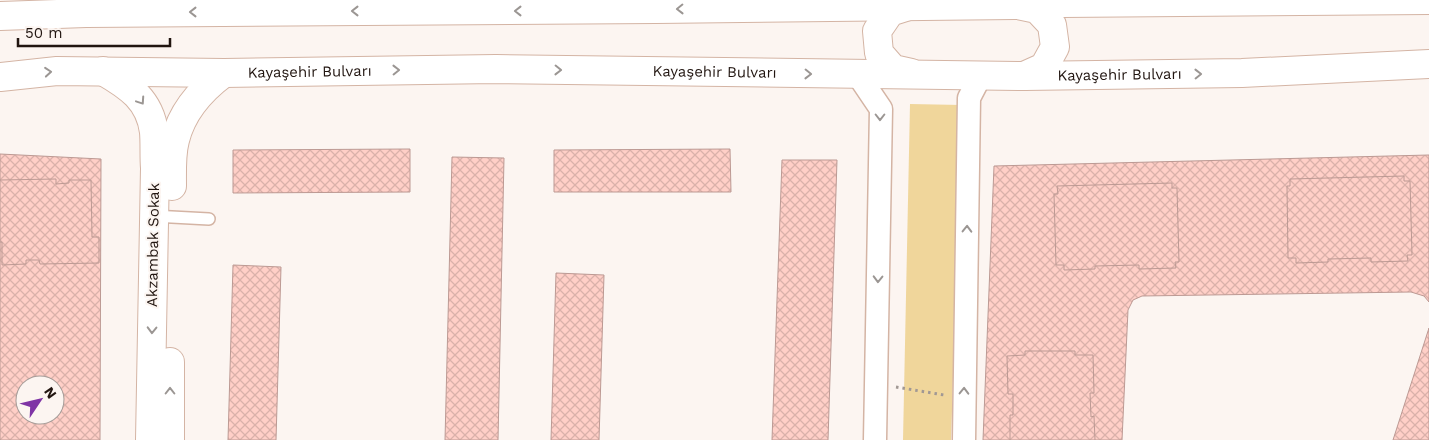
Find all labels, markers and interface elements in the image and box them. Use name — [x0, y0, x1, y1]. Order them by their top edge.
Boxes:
one-way arrow — [676, 4, 684, 14]
one-way arrow — [514, 5, 522, 16]
one-way arrow — [351, 6, 359, 16]
one-way arrow — [189, 7, 196, 17]
scale bar — [18, 15, 170, 47]
text: 50 m — [25, 24, 62, 42]
street label: Kayaşehir Bulvarı — [247, 62, 372, 82]
street label: Kayaşehir Bulvarı — [652, 62, 777, 82]
one-way arrow — [392, 65, 400, 76]
one-way arrow — [554, 65, 562, 75]
street label: Kayaşehir Bulvarı — [1057, 65, 1182, 85]
one-way arrow — [45, 67, 53, 78]
one-way arrow — [804, 69, 812, 79]
one-way arrow — [1194, 69, 1202, 79]
one-way arrow — [135, 95, 144, 105]
one-way arrow — [875, 113, 885, 121]
street label: Akzambak Sokak — [143, 182, 163, 307]
one-way arrow — [962, 225, 972, 232]
one-way arrow — [872, 275, 883, 283]
one-way arrow — [147, 327, 157, 335]
north arrow — [15, 375, 65, 425]
text: N — [41, 384, 60, 401]
one-way arrow — [165, 387, 175, 395]
one-way arrow — [959, 387, 970, 395]

